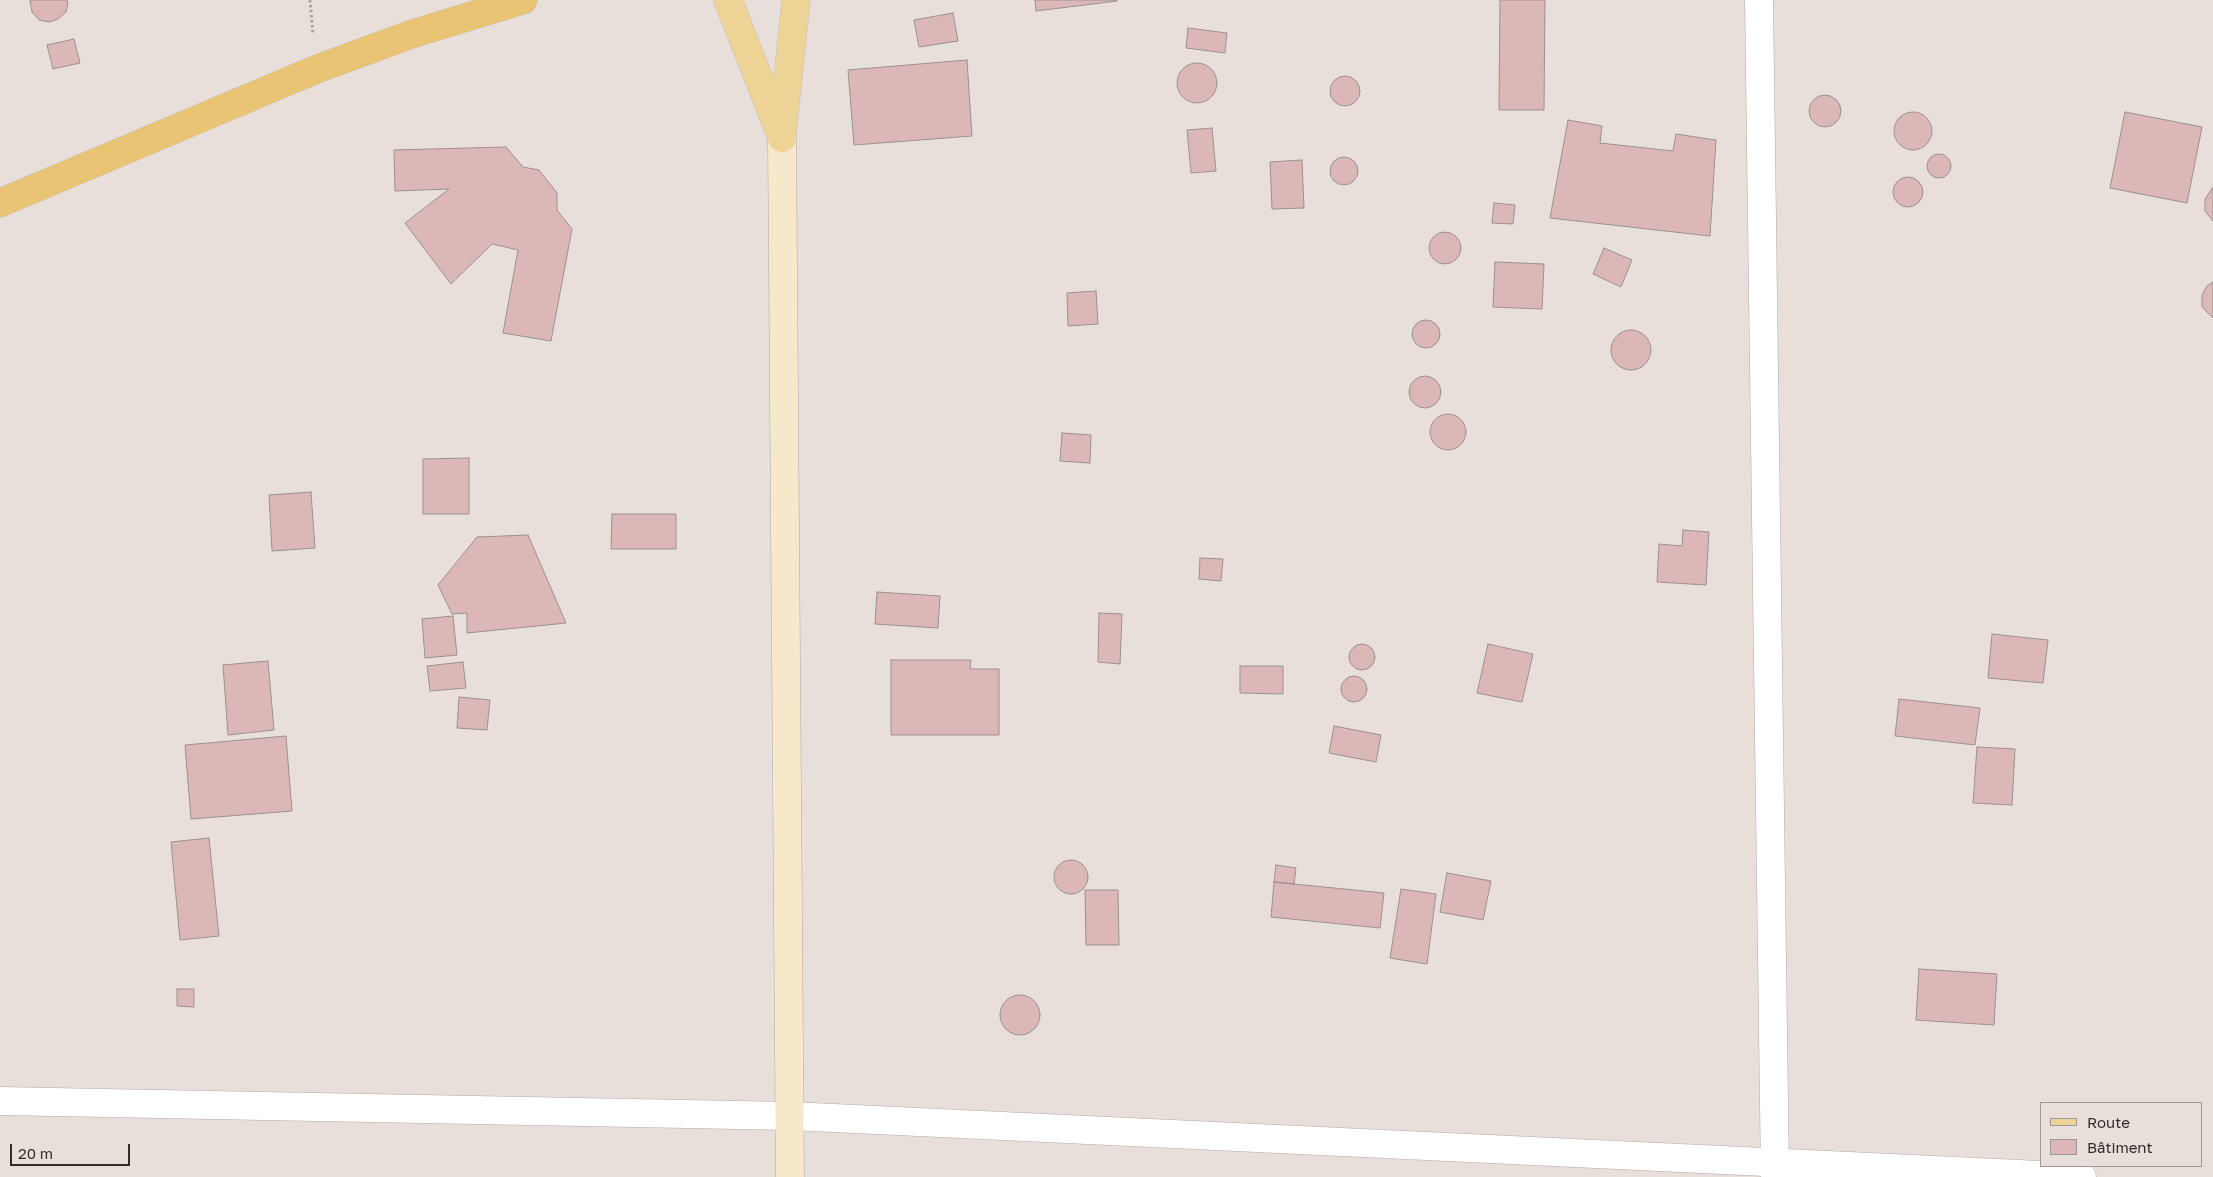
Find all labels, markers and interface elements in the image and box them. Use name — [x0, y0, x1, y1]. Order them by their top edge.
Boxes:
legend — [2040, 1102, 2203, 1167]
text: Route — [2087, 1113, 2130, 1131]
scale bar — [12, 1134, 132, 1166]
text: Bâtiment — [2087, 1138, 2152, 1156]
text: 20 m — [18, 1144, 53, 1162]

